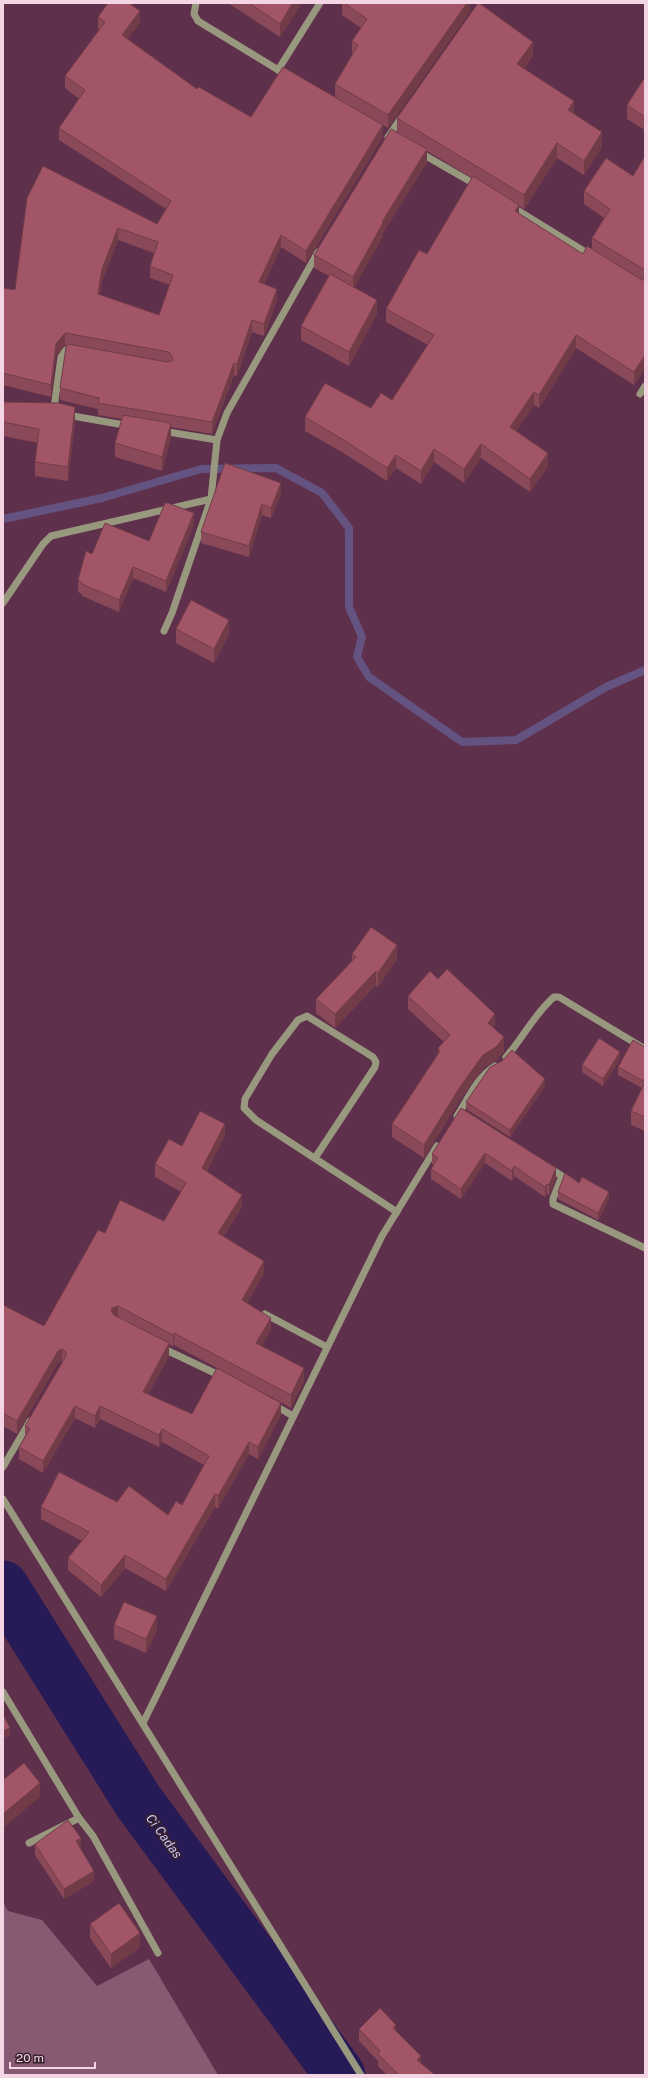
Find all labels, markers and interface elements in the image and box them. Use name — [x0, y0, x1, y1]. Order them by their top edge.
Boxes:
water label: Ci Cadas — [143, 1811, 185, 1861]
scale bar — [10, 2044, 95, 2070]
text: 20 m — [16, 2051, 44, 2065]

